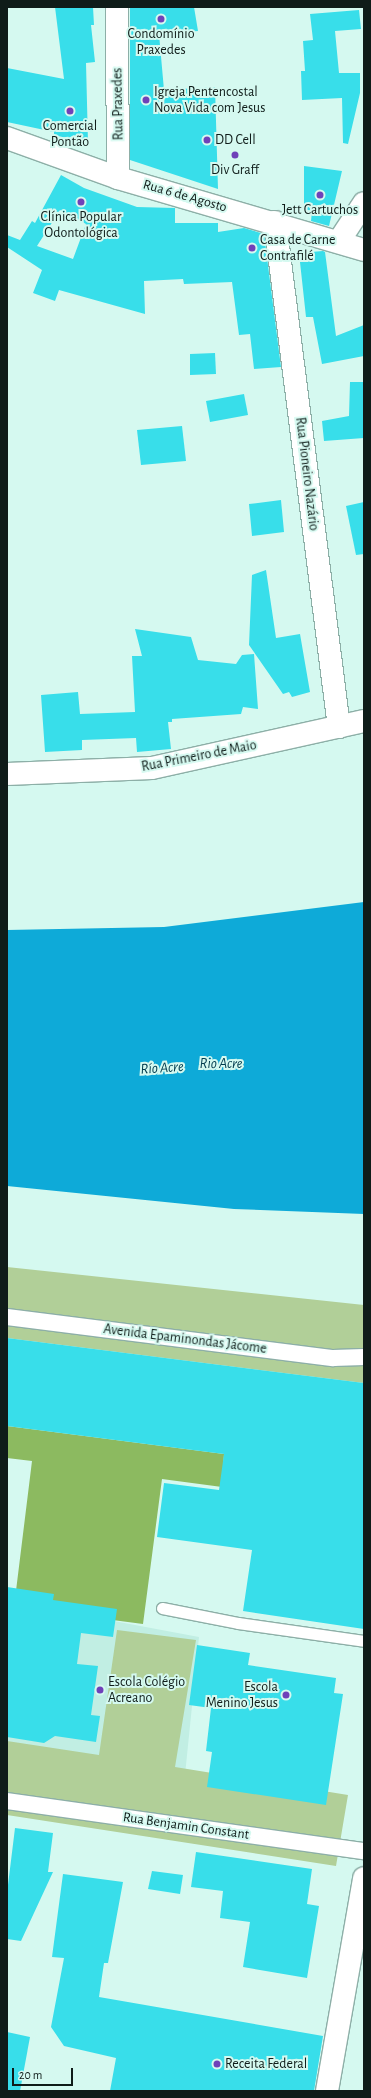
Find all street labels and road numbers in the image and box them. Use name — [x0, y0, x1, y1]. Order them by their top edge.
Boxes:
street label: Rua Praxedes — [109, 68, 127, 140]
street label: Rua 6 de Agosto — [141, 176, 229, 216]
street label: Rua Pioneiro Nazário — [292, 416, 322, 532]
street label: Rua Primeiro de Maio — [140, 737, 258, 775]
street label: Avenida Epaminondas Jácome — [103, 1321, 267, 1357]
street label: Rua Benjamin Constant — [122, 1809, 250, 1843]

